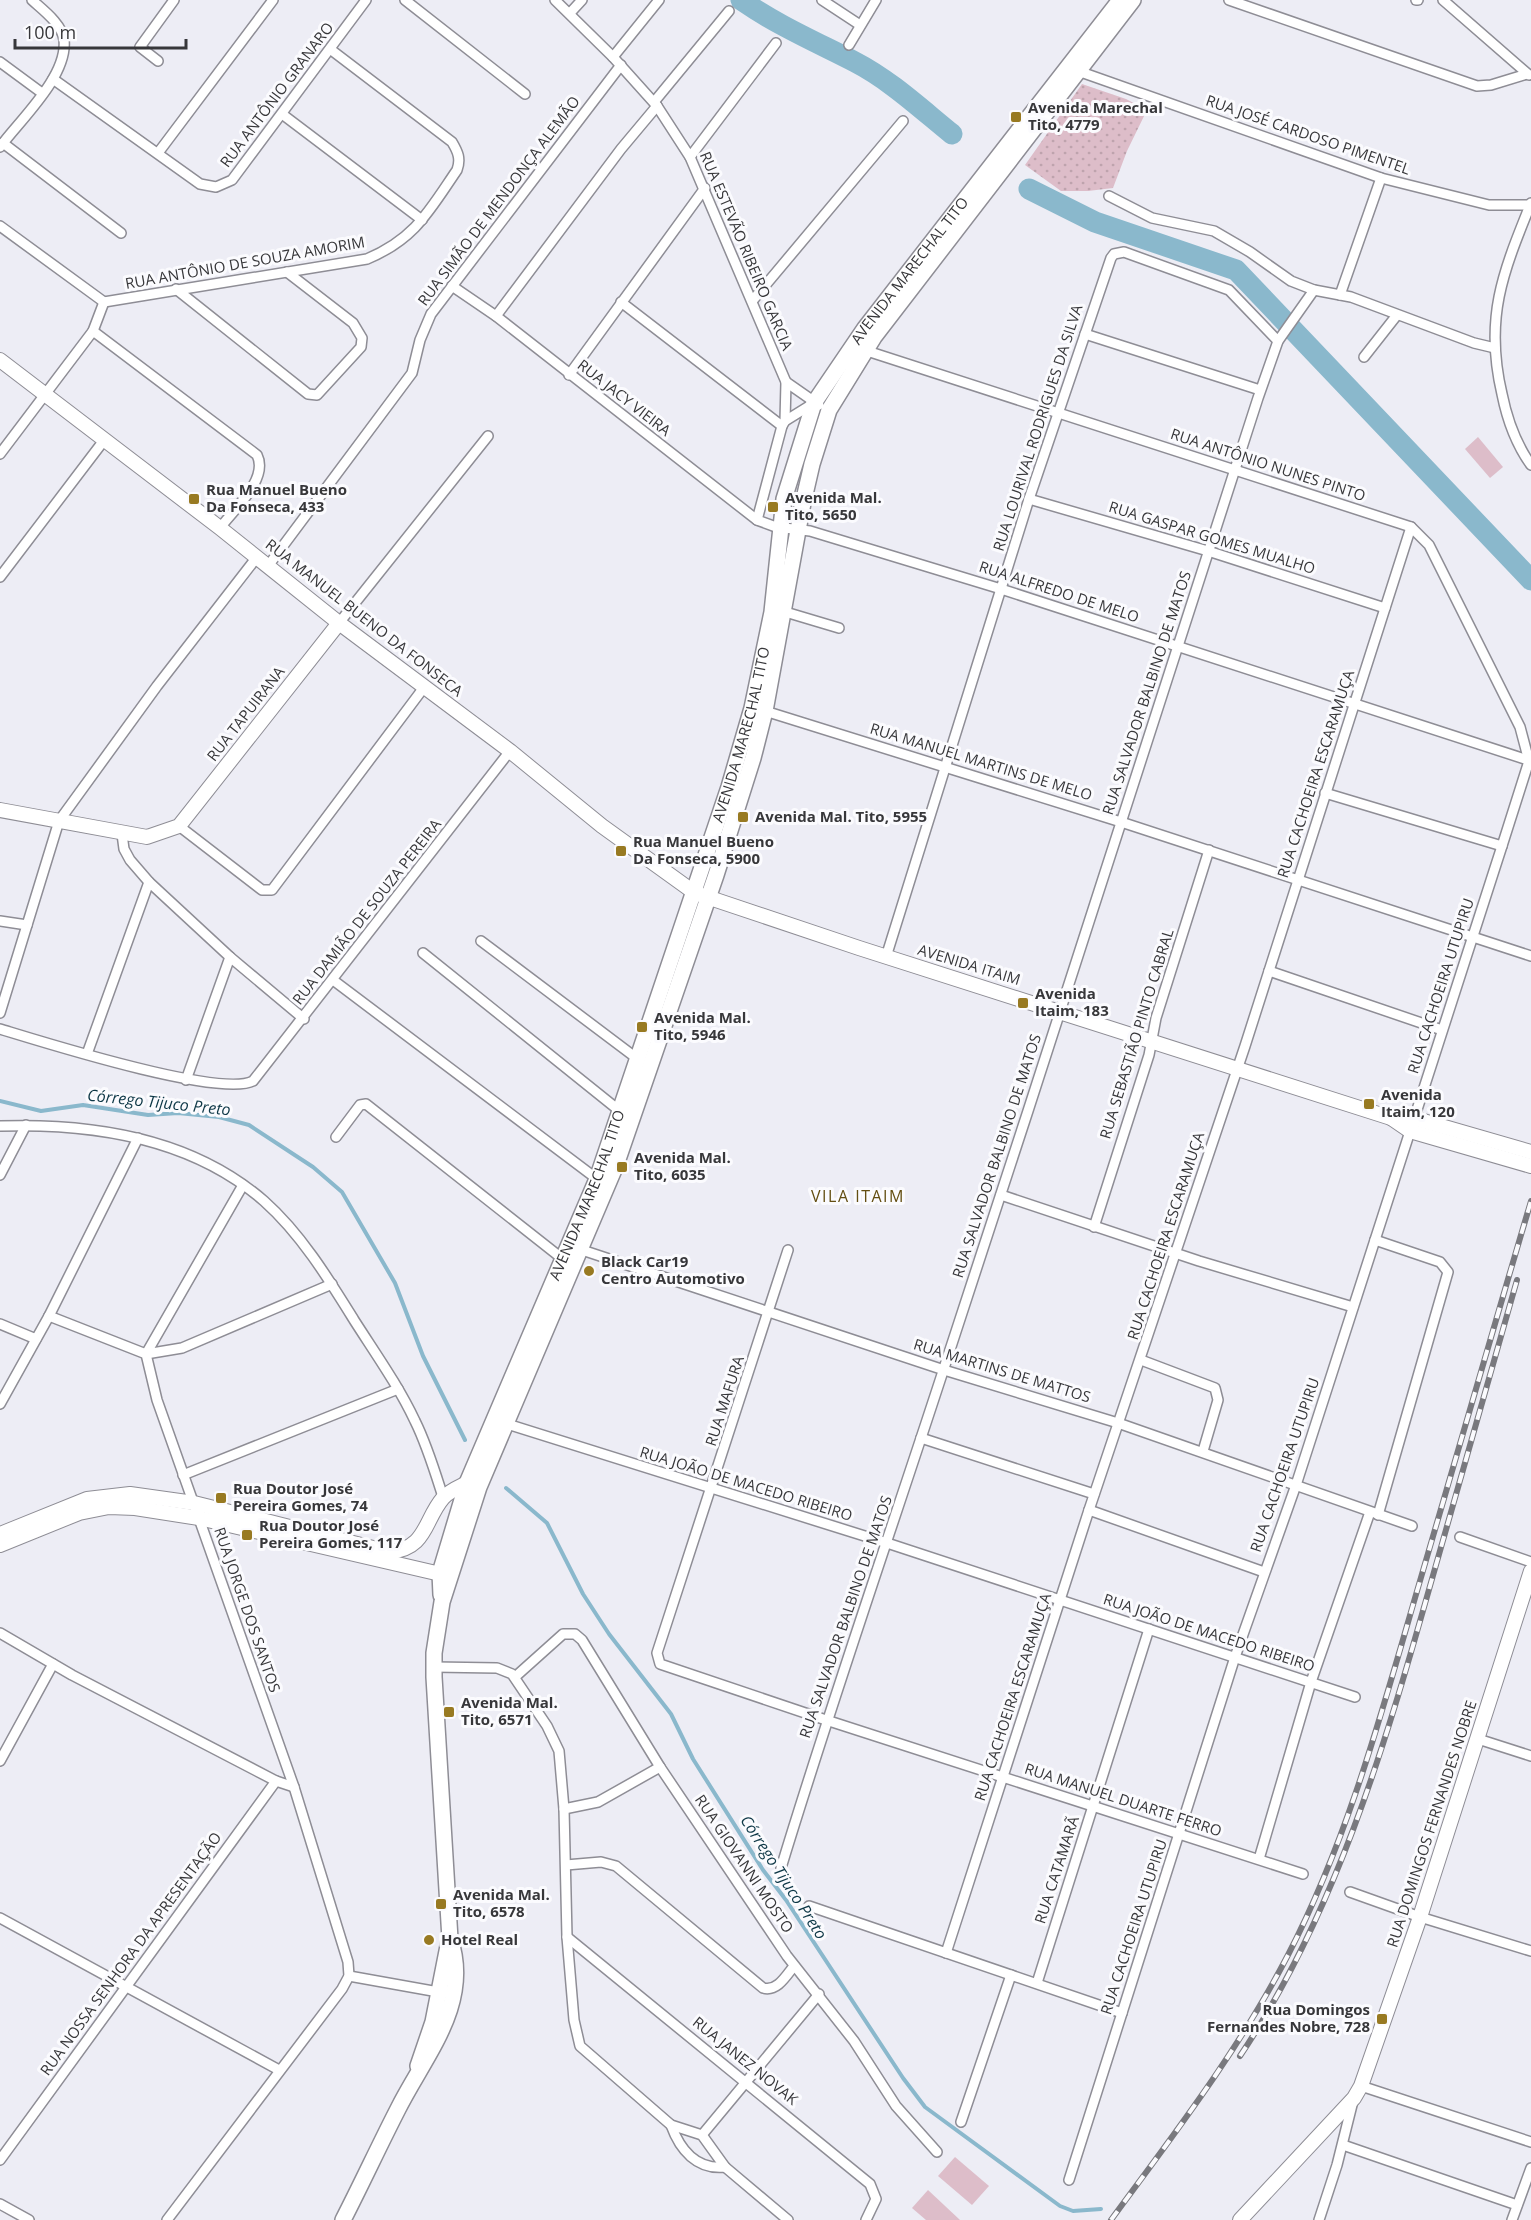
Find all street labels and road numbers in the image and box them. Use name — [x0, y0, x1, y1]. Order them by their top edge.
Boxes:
street label: RUA ANTÔNIO GRANARO — [215, 18, 337, 171]
street label: RUA JOSÉ CARDOSO PIMENTEL — [1203, 90, 1413, 179]
street label: RUA SIMÃO DE MENDONÇA ALEMÃO — [413, 91, 584, 309]
street label: RUA ESTEVÃO RIBEIRO GARCIA — [696, 148, 798, 353]
street label: AVENIDA MARECHAL TITO — [846, 192, 972, 348]
street label: RUA ANTÔNIO DE SOUZA AMORIM — [124, 231, 366, 293]
street label: RUA LOURIVAL RODRIGUES DA SILVA — [988, 301, 1087, 554]
street label: RUA JACY VIEIRA — [574, 354, 676, 440]
street label: RUA ANTÔNIO NUNES PINTO — [1168, 423, 1368, 505]
street label: RUA GASPAR GOMES MUALHO — [1107, 496, 1318, 578]
street label: RUA MANUEL BUENO DA FONSECA — [262, 534, 468, 701]
street label: RUA ALFREDO DE MELO — [977, 556, 1142, 626]
street label: RUA SALVADOR BALBINO DE MATOS — [1097, 568, 1195, 817]
street label: AVENIDA MARECHAL TITO — [707, 645, 773, 825]
street label: RUA TAPUIRANA — [202, 662, 289, 765]
street label: RUA CACHOEIRA ESCARAMUÇA — [1272, 667, 1358, 880]
street label: RUA MANUEL MARTINS DE MELO — [868, 718, 1095, 804]
street label: RUA DAMIÃO DE SOUZA PEREIRA — [287, 814, 445, 1008]
street label: RUA CACHOEIRA UTUPIRU — [1402, 895, 1478, 1076]
street label: RUA SEBASTIÃO PINTO CABRAL — [1095, 926, 1178, 1141]
street label: AVENIDA ITAIM — [916, 939, 1023, 989]
street label: RUA SALVADOR BALBINO DE MATOS — [947, 1031, 1045, 1280]
street label: AVENIDA MARECHAL TITO — [544, 1107, 629, 1283]
street label: RUA CACHOEIRA ESCARAMUÇA — [1122, 1129, 1208, 1342]
street label: RUA MARTINS DE MATTOS — [911, 1334, 1093, 1407]
street label: RUA MAFURA — [700, 1352, 748, 1448]
street label: RUA CACHOEIRA UTUPIRU — [1245, 1375, 1323, 1555]
street label: RUA JOÃO DE MACEDO RIBEIRO — [638, 1441, 855, 1525]
street label: RUA SALVADOR BALBINO DE MATOS — [794, 1493, 896, 1741]
street label: RUA JORGE DOS SANTOS — [210, 1524, 286, 1695]
street label: RUA JOÃO DE MACEDO RIBEIRO — [1101, 1588, 1318, 1676]
street label: RUA CACHOEIRA ESCARAMUÇA — [969, 1590, 1055, 1803]
street label: RUA DOMINGOS FERNANDES NOBRE — [1382, 1698, 1481, 1950]
street label: RUA MANUEL DUARTE FERRO — [1022, 1758, 1224, 1840]
street label: RUA GIOVANNI MOSTO — [691, 1790, 799, 1937]
street label: RUA CATAMARÃ — [1029, 1813, 1083, 1926]
street label: RUA NOSSA SENHORA DA APRESENTAÇÃO — [35, 1828, 225, 2079]
street label: RUA CACHOEIRA UTUPIRU — [1095, 1836, 1171, 2017]
street label: RUA JANEZ NOVAK — [689, 2012, 803, 2109]

